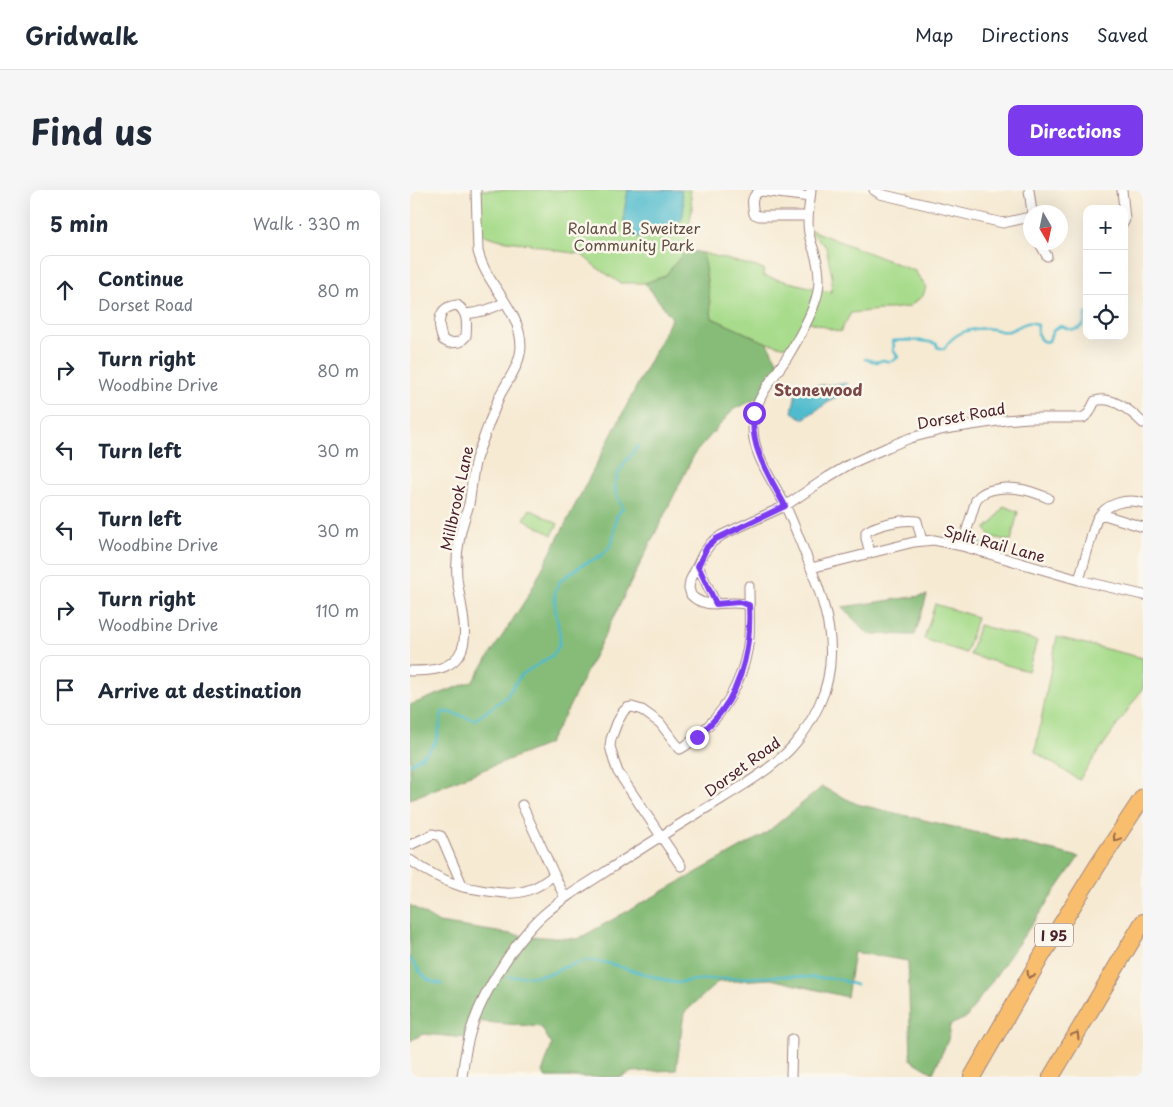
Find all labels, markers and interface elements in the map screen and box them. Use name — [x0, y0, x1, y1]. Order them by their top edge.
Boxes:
text: Gridwalk — [25, 17, 138, 53]
text: Map — [915, 21, 953, 48]
text: Directions — [981, 21, 1069, 48]
text: Saved — [1097, 21, 1148, 48]
text: Find us — [30, 104, 152, 157]
button: Directions — [1008, 105, 1143, 156]
north arrow — [1023, 205, 1068, 250]
map controls — [1083, 205, 1128, 340]
button: + — [1083, 205, 1128, 250]
text: 5 min — [50, 207, 108, 239]
text: Walk · 330 m — [253, 211, 360, 235]
park label: Roland B. Sweitzer Community Park — [568, 216, 700, 256]
button: − — [1083, 250, 1128, 295]
text: Continue — [98, 264, 184, 292]
icon: ahead — [51, 276, 79, 304]
text: 80 m — [317, 278, 359, 302]
text: Dorset Road — [98, 292, 193, 316]
button: locate — [1083, 295, 1128, 340]
text: Turn right — [98, 344, 196, 372]
icon: right — [51, 356, 79, 384]
text: 80 m — [317, 358, 359, 382]
text: Woodbine Drive — [98, 372, 218, 396]
district label: Stonewood — [774, 377, 862, 401]
street label: Dorset Road — [915, 396, 1007, 434]
route start — [743, 402, 766, 425]
icon: left — [51, 436, 79, 464]
text: Turn left — [98, 436, 182, 464]
text: 30 m — [317, 438, 359, 462]
street label: Millbrook Lane — [434, 443, 478, 553]
text: Turn left — [98, 504, 182, 532]
icon: left — [51, 516, 79, 544]
text: 30 m — [317, 518, 359, 542]
street label: Split Rail Lane — [942, 518, 1048, 568]
text: Woodbine Drive — [98, 532, 218, 556]
text: Turn right — [98, 584, 196, 612]
icon: right — [51, 596, 79, 624]
text: 110 m — [316, 598, 359, 622]
text: Woodbine Drive — [98, 612, 218, 636]
icon: arrive — [51, 676, 79, 704]
text: Arrive at destination — [98, 676, 302, 704]
route end — [686, 726, 709, 749]
street label: Dorset Road — [699, 730, 785, 802]
one-way arrow — [1113, 832, 1122, 841]
road number: I 95 — [1035, 924, 1073, 946]
one-way arrow — [1026, 970, 1036, 979]
one-way arrow — [1069, 1032, 1079, 1041]

